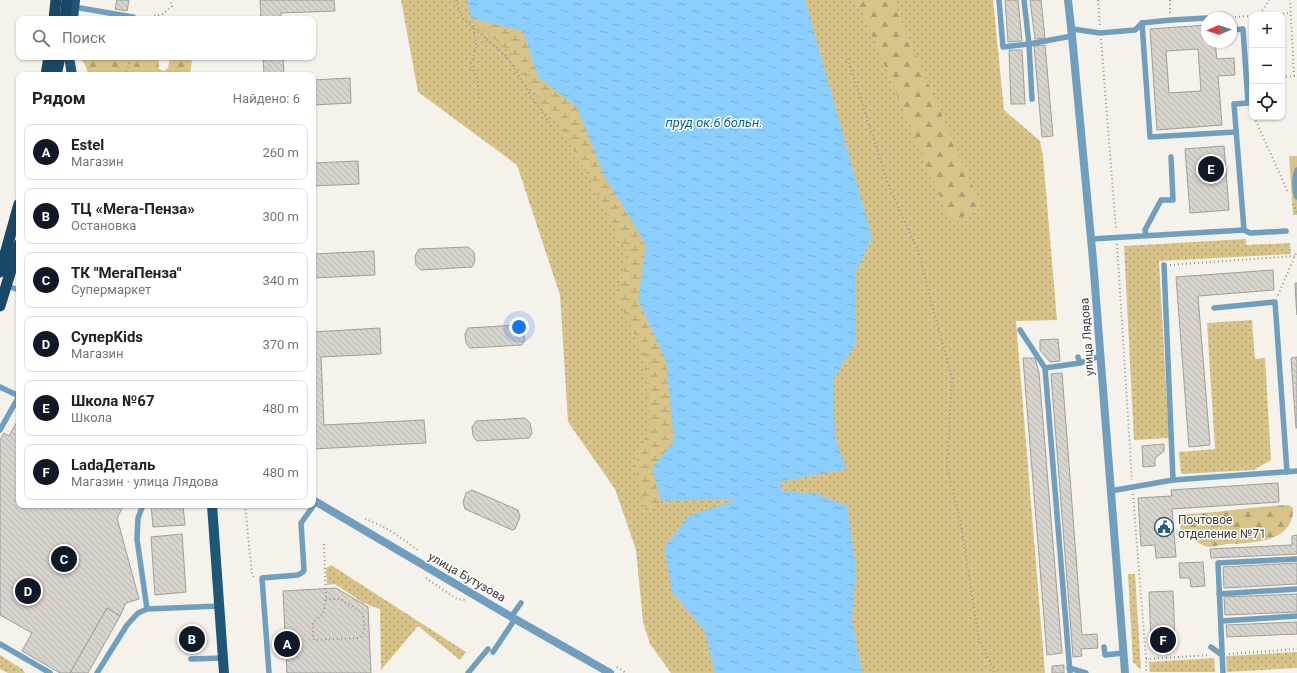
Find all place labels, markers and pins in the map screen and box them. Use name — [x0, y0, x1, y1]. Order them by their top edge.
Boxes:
pin: E — [1198, 154, 1224, 184]
place label: Почтовое отделение №71 — [1178, 513, 1266, 541]
public building icon: Почтовое отделение №71 — [1153, 516, 1175, 538]
pin: C — [51, 544, 77, 574]
pin: D — [15, 576, 41, 606]
pin: B — [179, 624, 205, 654]
pin: F — [1150, 625, 1176, 655]
pin: A — [274, 629, 300, 659]

